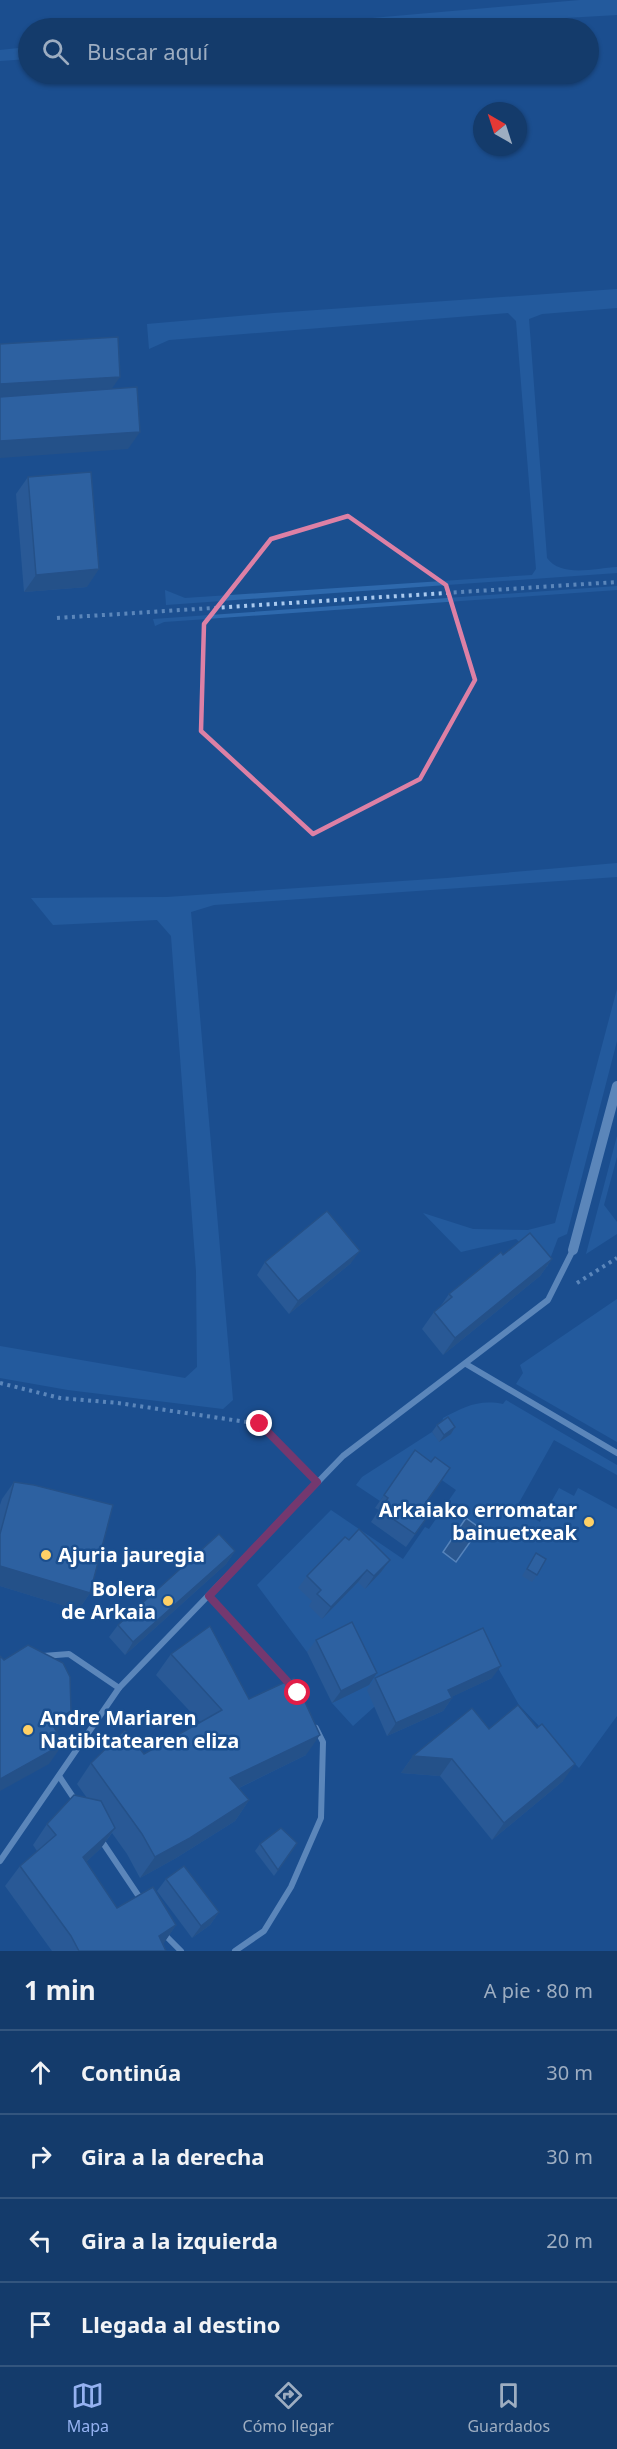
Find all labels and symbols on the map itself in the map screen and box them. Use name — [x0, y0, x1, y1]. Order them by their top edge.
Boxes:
north arrow — [473, 102, 527, 156]
route end — [246, 1410, 272, 1436]
place label: Arkaiako erromatar bainuetxeak — [379, 1496, 578, 1546]
marker: Arkaiako erromatar bainuetxeak — [582, 1515, 596, 1529]
place label: Ajuria jauregia — [58, 1541, 205, 1568]
marker: Ajuria jauregia — [39, 1548, 53, 1562]
place label: Bolera de Arkaia — [61, 1575, 156, 1625]
marker: Bolera de Arkaia — [161, 1594, 175, 1608]
route start — [284, 1679, 310, 1705]
place label: Andre Mariaren Natibitatearen eliza — [40, 1704, 239, 1754]
marker: Andre Mariaren Natibitatearen eliza — [21, 1723, 35, 1737]

